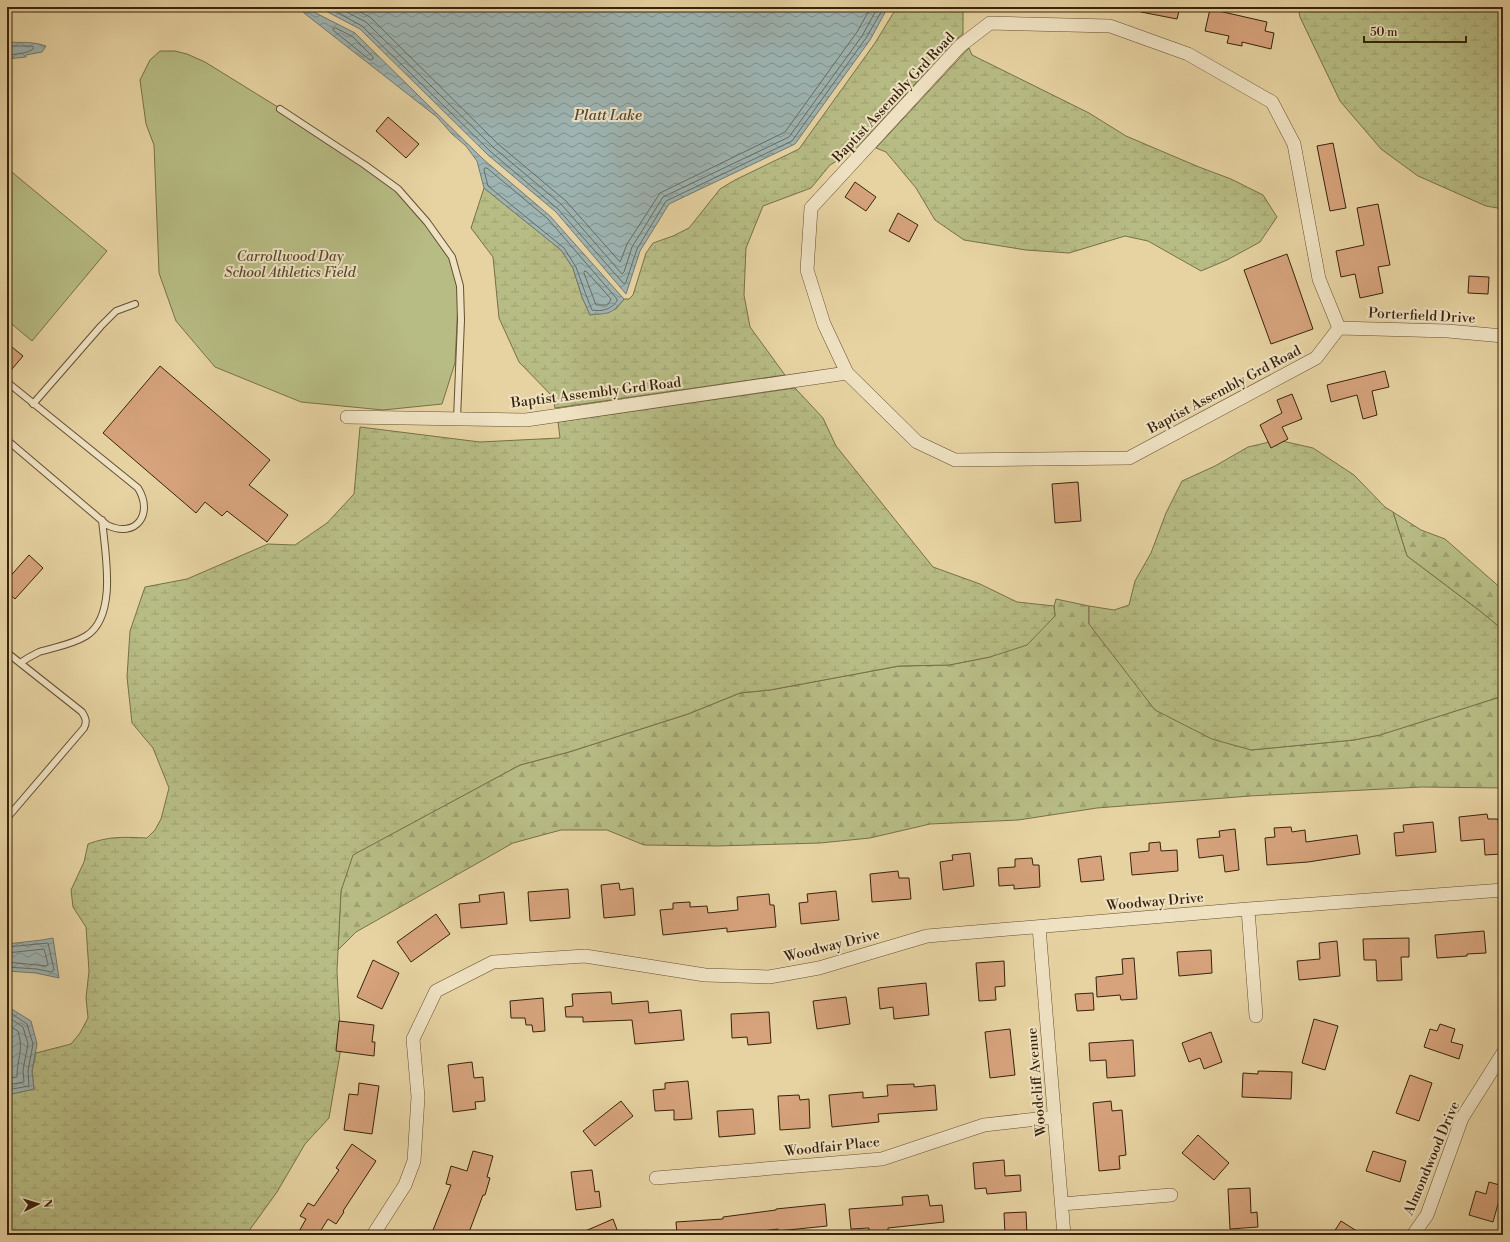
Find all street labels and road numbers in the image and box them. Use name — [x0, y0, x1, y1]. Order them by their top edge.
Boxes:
street label: Baptist Assembly Grd Road — [828, 29, 959, 167]
street label: Porterfield Drive — [1368, 304, 1476, 328]
street label: Baptist Assembly Grd Road — [1144, 342, 1304, 439]
street label: Baptist Assembly Grd Road — [509, 374, 682, 412]
street label: Woodway Drive — [1105, 889, 1204, 915]
street label: Woodway Drive — [782, 925, 882, 967]
street label: Woodcliff Avenue — [1023, 1027, 1051, 1138]
street label: Almondwood Drive — [1399, 1099, 1464, 1219]
street label: Woodfair Place — [782, 1133, 881, 1161]

